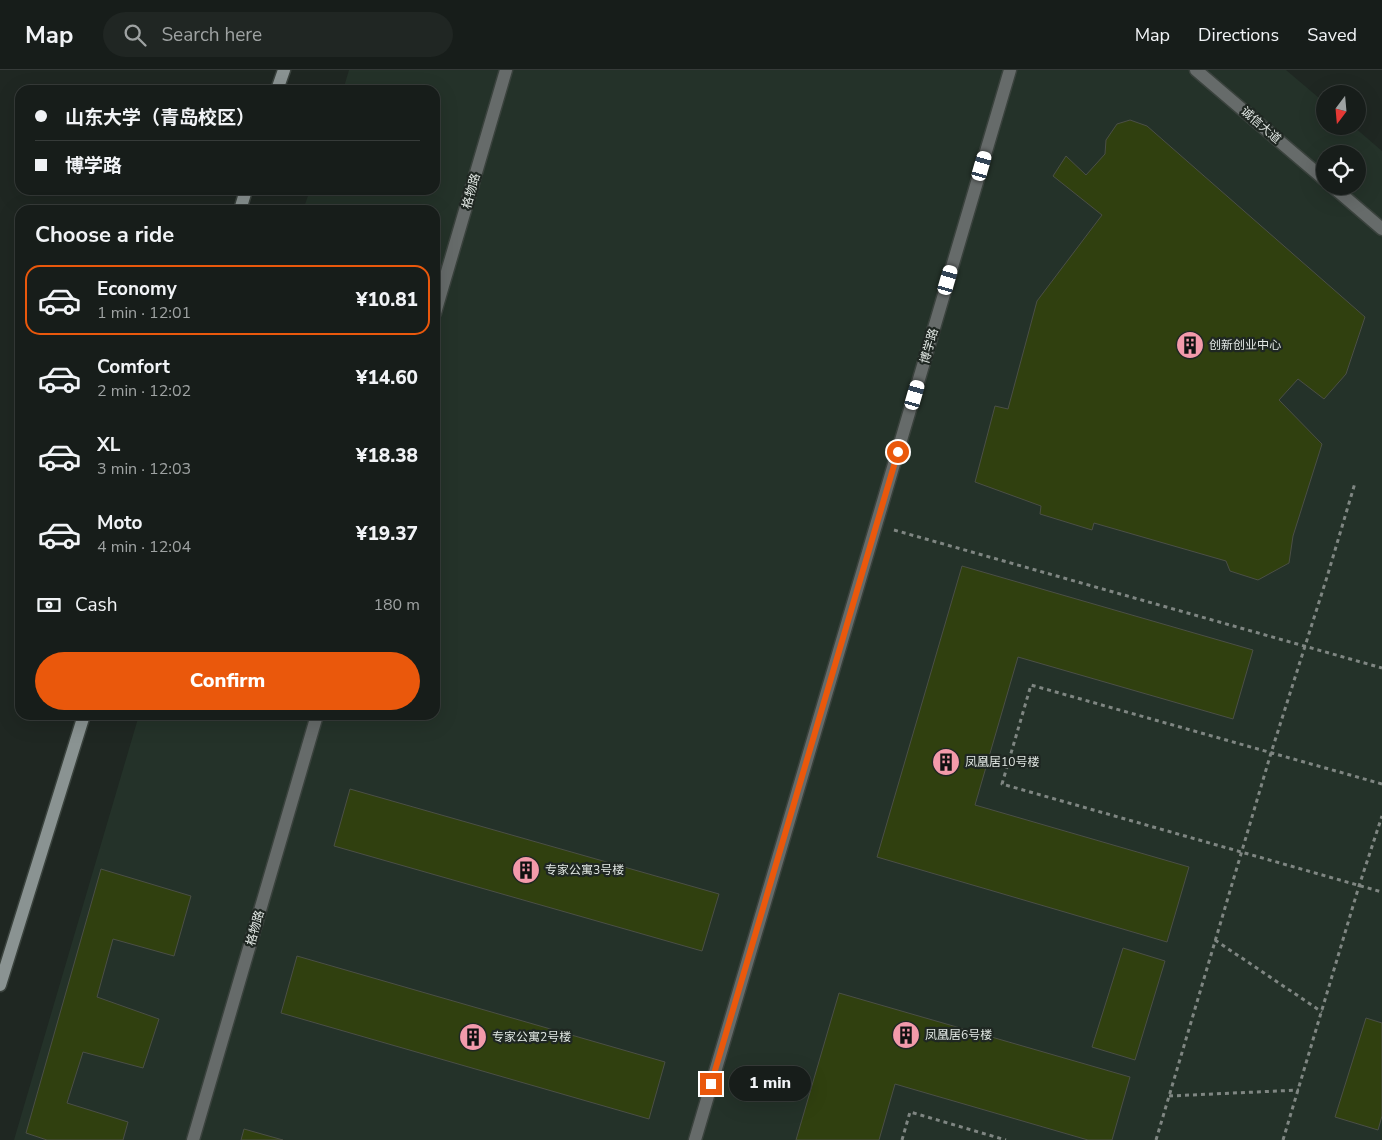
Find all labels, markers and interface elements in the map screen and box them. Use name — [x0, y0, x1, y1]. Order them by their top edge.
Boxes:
search box — [103, 12, 453, 57]
text: Map — [25, 19, 73, 51]
icon: search — [121, 21, 149, 49]
text: Search here — [161, 22, 262, 48]
text: Map — [1135, 23, 1170, 47]
text: Directions — [1198, 23, 1279, 47]
text: Saved — [1307, 23, 1357, 47]
north arrow — [1316, 85, 1366, 135]
map controls — [1316, 85, 1366, 195]
street label: 诚信大道 — [1238, 103, 1284, 147]
text: 山东大学（青岛校区） — [65, 105, 255, 131]
button: locate — [1316, 145, 1366, 195]
car — [970, 150, 993, 182]
text: 博学路 — [65, 153, 122, 179]
street label: 格物路 — [458, 171, 484, 211]
text: Choose a ride — [35, 220, 174, 250]
car — [936, 264, 959, 296]
text: Economy — [97, 276, 177, 302]
icon: car — [37, 278, 82, 323]
text: ¥10.81 — [356, 287, 418, 313]
text: 1 min · 12:01 — [97, 302, 191, 324]
street label: 博学路 — [916, 326, 942, 366]
building icon: 创新创业中心 — [1175, 330, 1205, 360]
place label: 创新创业中心 — [1209, 337, 1281, 353]
text: Comfort — [97, 354, 170, 380]
icon: car — [37, 356, 82, 401]
text: ¥14.60 — [356, 365, 418, 391]
car — [903, 379, 926, 411]
text: 2 min · 12:02 — [97, 380, 191, 402]
text: XL — [97, 432, 120, 458]
icon: car — [37, 434, 82, 479]
route start — [887, 441, 909, 463]
text: ¥18.38 — [356, 443, 418, 469]
text: 3 min · 12:03 — [97, 458, 191, 480]
text: Moto — [97, 510, 143, 536]
icon: car — [37, 512, 82, 557]
text: ¥19.37 — [356, 521, 418, 547]
text: 4 min · 12:04 — [97, 536, 191, 558]
icon: cash — [35, 591, 63, 619]
text: Cash — [75, 592, 117, 618]
text: 180 m — [373, 594, 420, 616]
button: Confirm — [35, 652, 420, 710]
building icon: 凤凰居10号楼 — [931, 747, 961, 777]
place label: 凤凰居10号楼 — [965, 754, 1039, 770]
building icon: 专家公寓3号楼 — [511, 855, 541, 885]
place label: 专家公寓3号楼 — [545, 862, 624, 878]
street label: 格物路 — [242, 908, 268, 948]
building icon: 凤凰居6号楼 — [891, 1020, 921, 1050]
building icon: 专家公寓2号楼 — [458, 1022, 488, 1052]
place label: 凤凰居6号楼 — [925, 1027, 992, 1043]
place label: 专家公寓2号楼 — [492, 1029, 571, 1045]
callout: 1 min — [728, 1066, 811, 1102]
text: 1 min — [749, 1072, 791, 1094]
route end — [700, 1073, 722, 1095]

